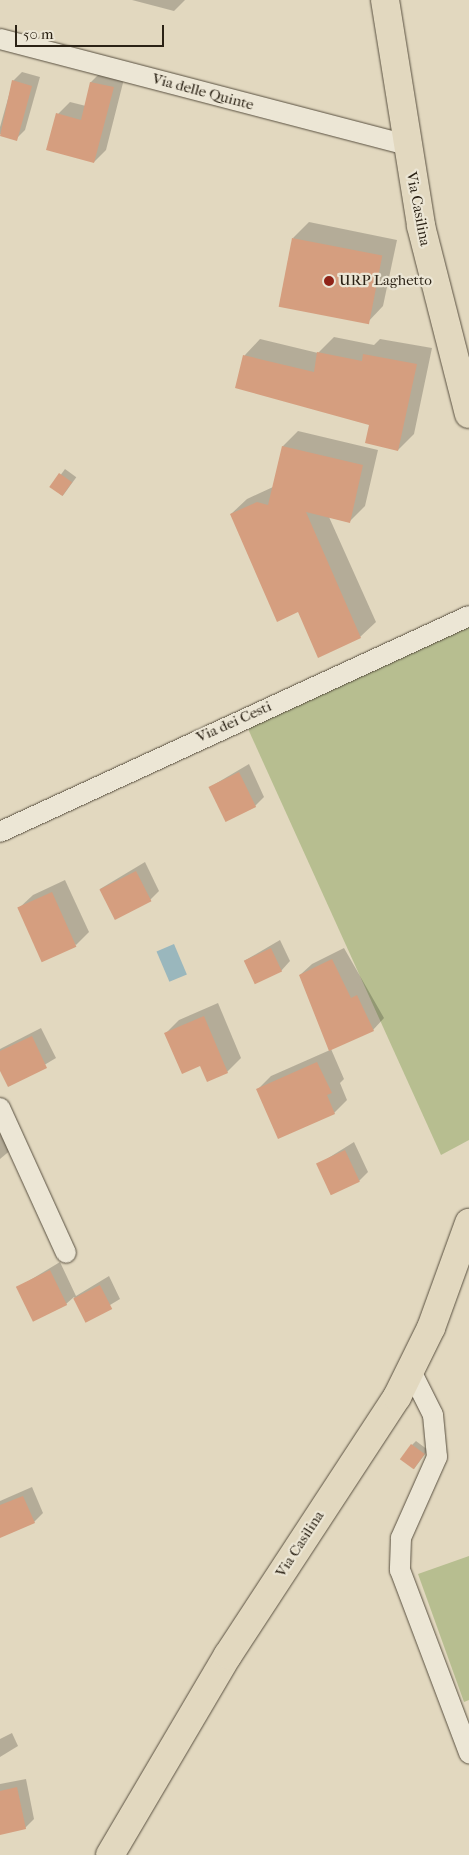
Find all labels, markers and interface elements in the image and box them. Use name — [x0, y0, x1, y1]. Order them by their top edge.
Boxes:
scale bar — [18, 15, 166, 47]
text: 50 m — [23, 25, 53, 43]
street label: Via delle Quinte — [150, 70, 256, 114]
street label: Via Casilina — [402, 170, 434, 248]
place label: URP Laghetto — [339, 272, 432, 290]
marker: URP Laghetto — [323, 275, 335, 287]
street label: Via dei Cesti — [194, 697, 274, 747]
street label: Via Casilina — [272, 1507, 328, 1581]

